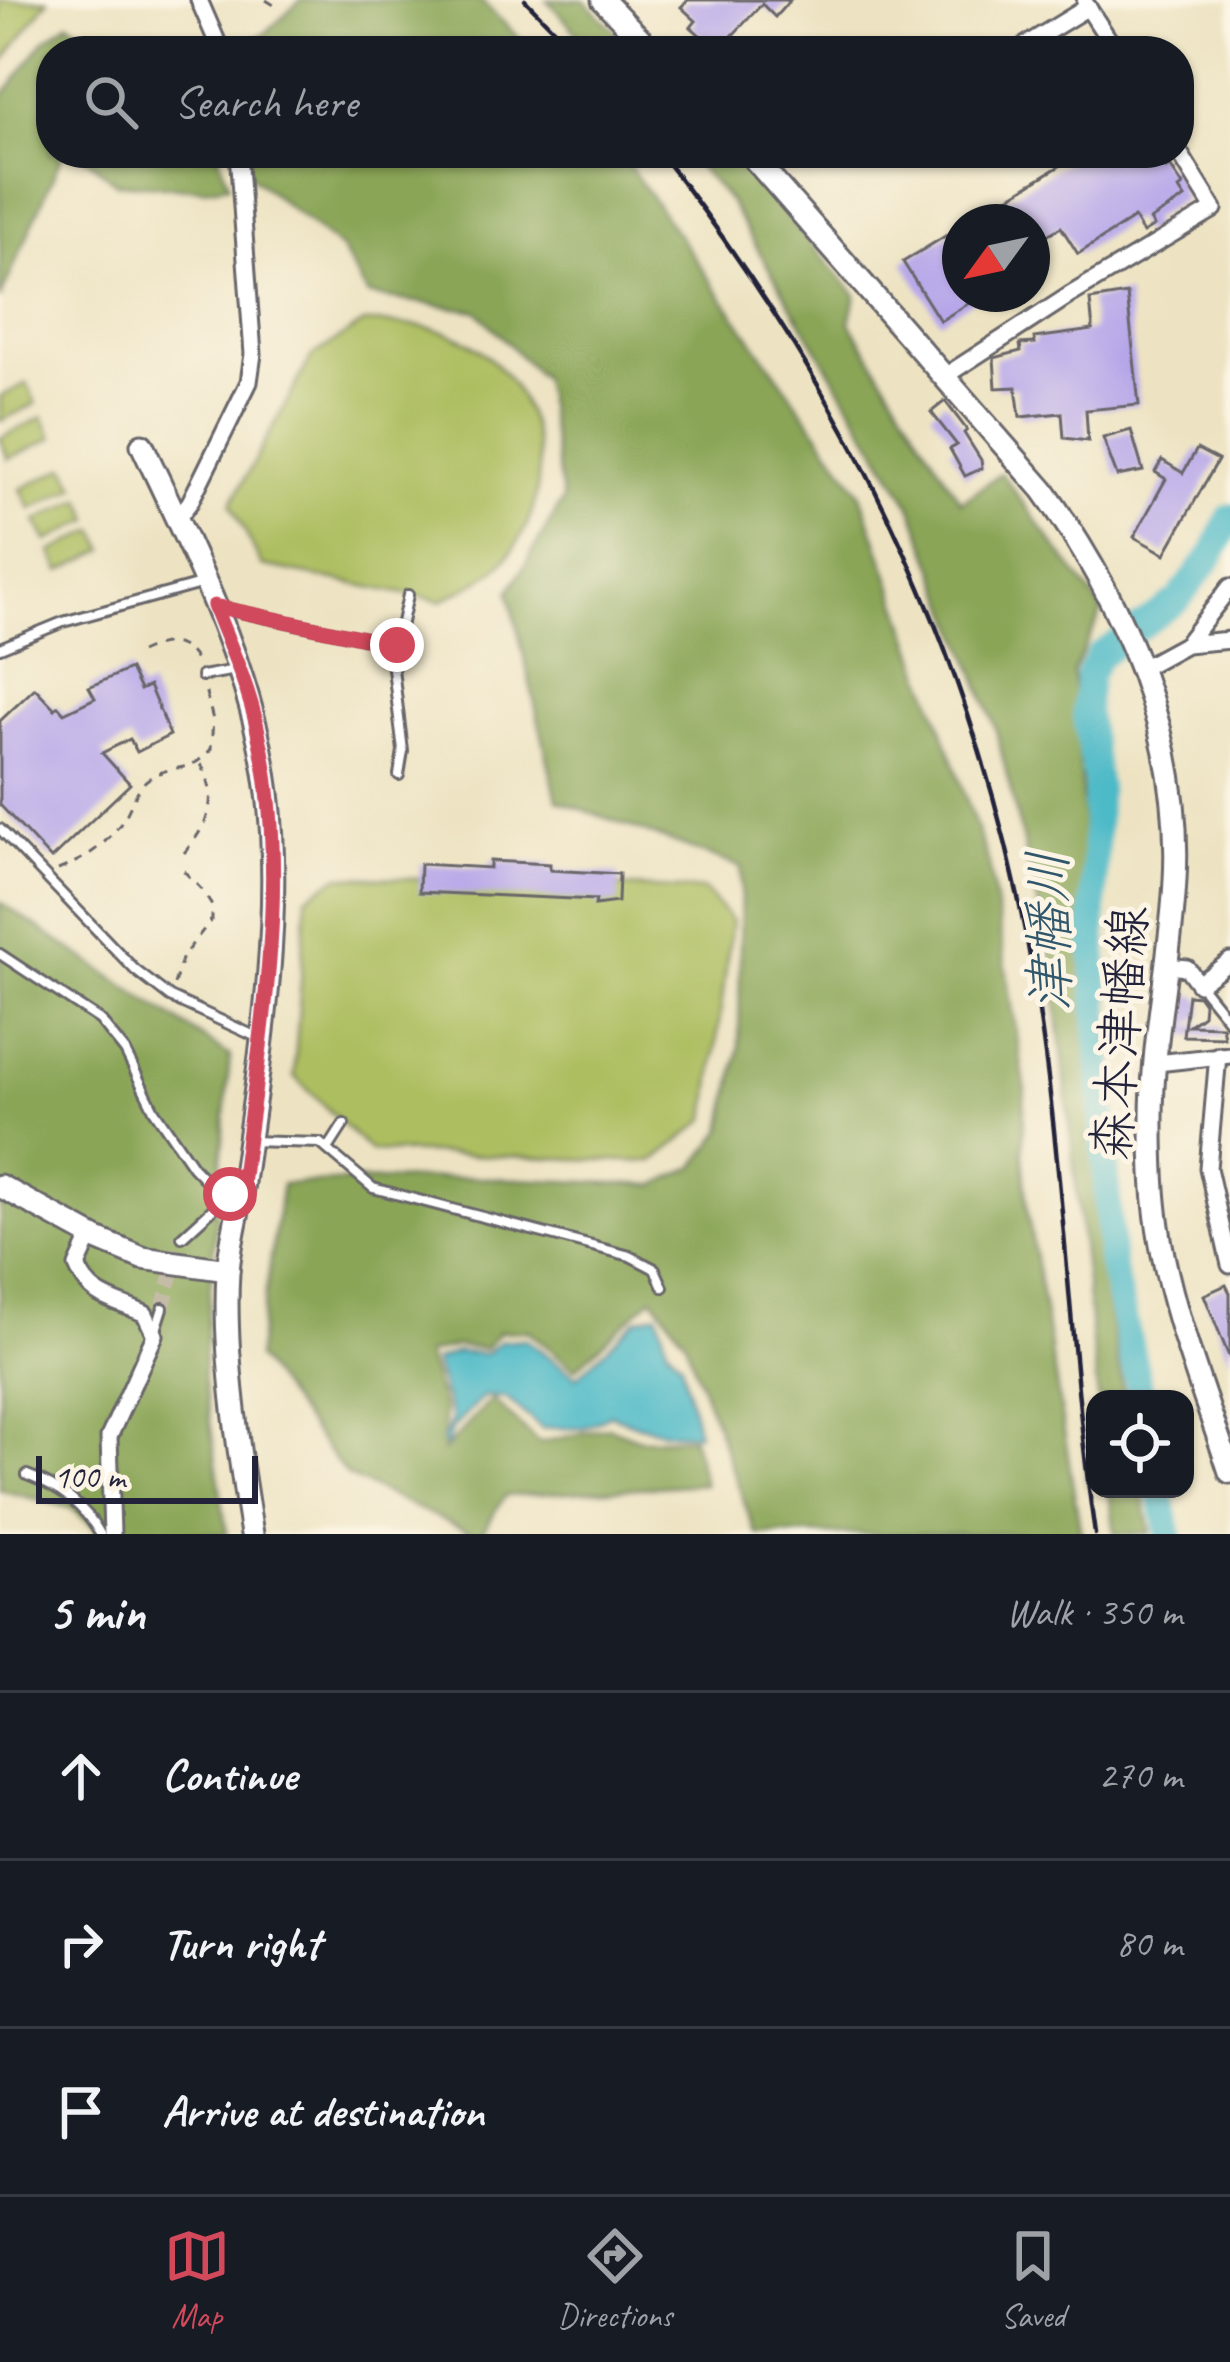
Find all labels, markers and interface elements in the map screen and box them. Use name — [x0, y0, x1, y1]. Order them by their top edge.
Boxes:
search box — [36, 36, 1194, 168]
icon: search — [78, 69, 144, 135]
text: Search here — [174, 74, 357, 131]
north arrow — [942, 204, 1050, 312]
route end — [370, 618, 424, 672]
water label: 津幡川 — [1014, 849, 1084, 1013]
street label: 森本津幡線 — [1079, 904, 1161, 1162]
route start — [203, 1167, 257, 1221]
map controls — [1086, 1390, 1194, 1498]
button: locate — [1086, 1390, 1194, 1498]
scale bar — [36, 1450, 258, 1503]
text: 100 m — [54, 1456, 125, 1498]
text: 5 min — [48, 1580, 145, 1644]
text: Walk · 350 m — [1006, 1588, 1182, 1637]
icon: ahead — [48, 1743, 114, 1809]
text: Continue — [162, 1747, 296, 1804]
text: 270 m — [1098, 1751, 1182, 1800]
icon: right — [48, 1911, 114, 1977]
text: Turn right — [162, 1915, 320, 1972]
text: 80 m — [1116, 1919, 1182, 1968]
icon: arrive — [48, 2079, 114, 2145]
text: Arrive at destination — [162, 2083, 484, 2140]
tab: Map — [164, 2223, 230, 2337]
tab: Directions — [558, 2223, 672, 2337]
tab: Saved — [1000, 2223, 1066, 2337]

